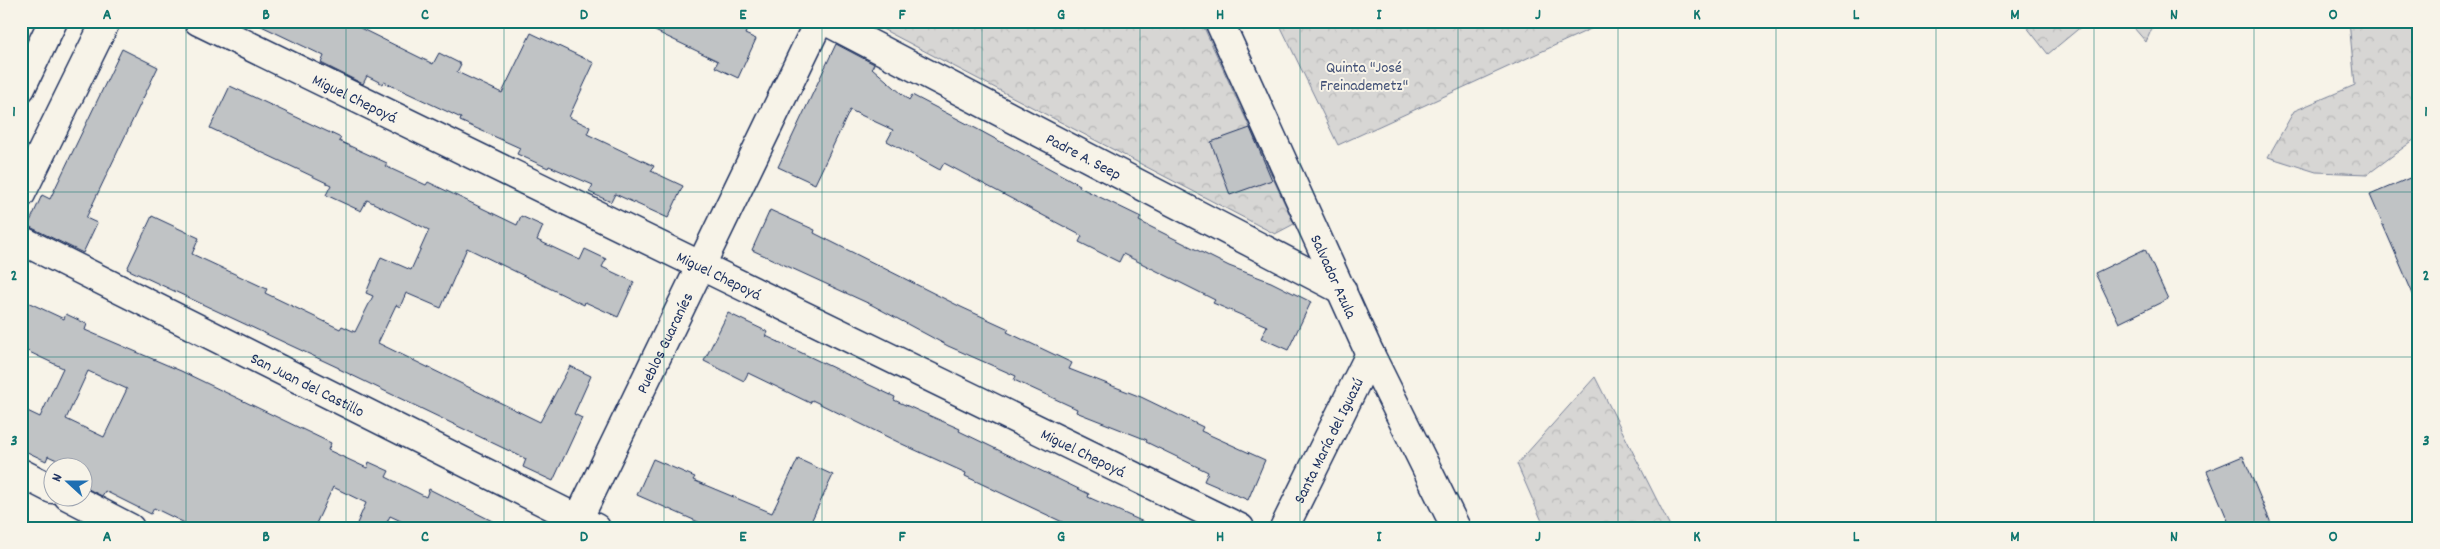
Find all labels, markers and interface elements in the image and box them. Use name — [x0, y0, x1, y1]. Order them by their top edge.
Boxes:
text: A — [103, 4, 112, 27]
text: B — [262, 4, 270, 27]
text: C — [421, 4, 429, 27]
text: D — [580, 4, 589, 27]
text: E — [739, 4, 747, 27]
text: F — [898, 4, 906, 27]
text: G — [1057, 4, 1065, 27]
text: H — [1216, 4, 1224, 27]
text: I — [1377, 4, 1383, 27]
text: J — [1535, 4, 1541, 27]
text: K — [1693, 4, 1701, 27]
text: L — [1853, 4, 1860, 27]
text: M — [2010, 4, 2020, 27]
text: N — [2170, 4, 2178, 27]
text: O — [2328, 4, 2338, 27]
park label: Quinta "José Freinademetz" — [1320, 57, 1408, 98]
street label: Miguel Chepoyá — [308, 69, 401, 130]
text: 1 — [12, 101, 16, 124]
text: 1 — [2424, 101, 2428, 124]
street label: Padre A. Seep — [1041, 128, 1125, 187]
street label: Salvador Azula — [1303, 231, 1362, 323]
street label: Miguel Chepoyá — [672, 247, 765, 307]
text: 2 — [11, 265, 18, 288]
text: 2 — [2423, 265, 2430, 288]
street label: Pueblos Guaraníes — [632, 289, 700, 398]
street label: San Juan del Castillo — [246, 348, 368, 424]
street label: Santa María del Iguazú — [1289, 374, 1370, 508]
street label: Miguel Chepoyá — [1036, 424, 1129, 485]
text: 3 — [10, 430, 18, 453]
text: 3 — [2422, 430, 2430, 453]
north arrow — [42, 456, 92, 506]
text: N — [47, 471, 68, 485]
text: A — [103, 526, 112, 549]
text: B — [262, 526, 270, 549]
text: C — [421, 526, 429, 549]
text: D — [580, 526, 589, 549]
text: E — [739, 526, 747, 549]
text: F — [898, 526, 906, 549]
text: G — [1057, 526, 1065, 549]
text: H — [1216, 526, 1224, 549]
text: I — [1377, 526, 1383, 549]
text: J — [1535, 526, 1541, 549]
text: K — [1693, 526, 1701, 549]
text: L — [1853, 526, 1860, 549]
text: M — [2010, 526, 2020, 549]
text: N — [2170, 526, 2178, 549]
text: O — [2328, 526, 2338, 549]

